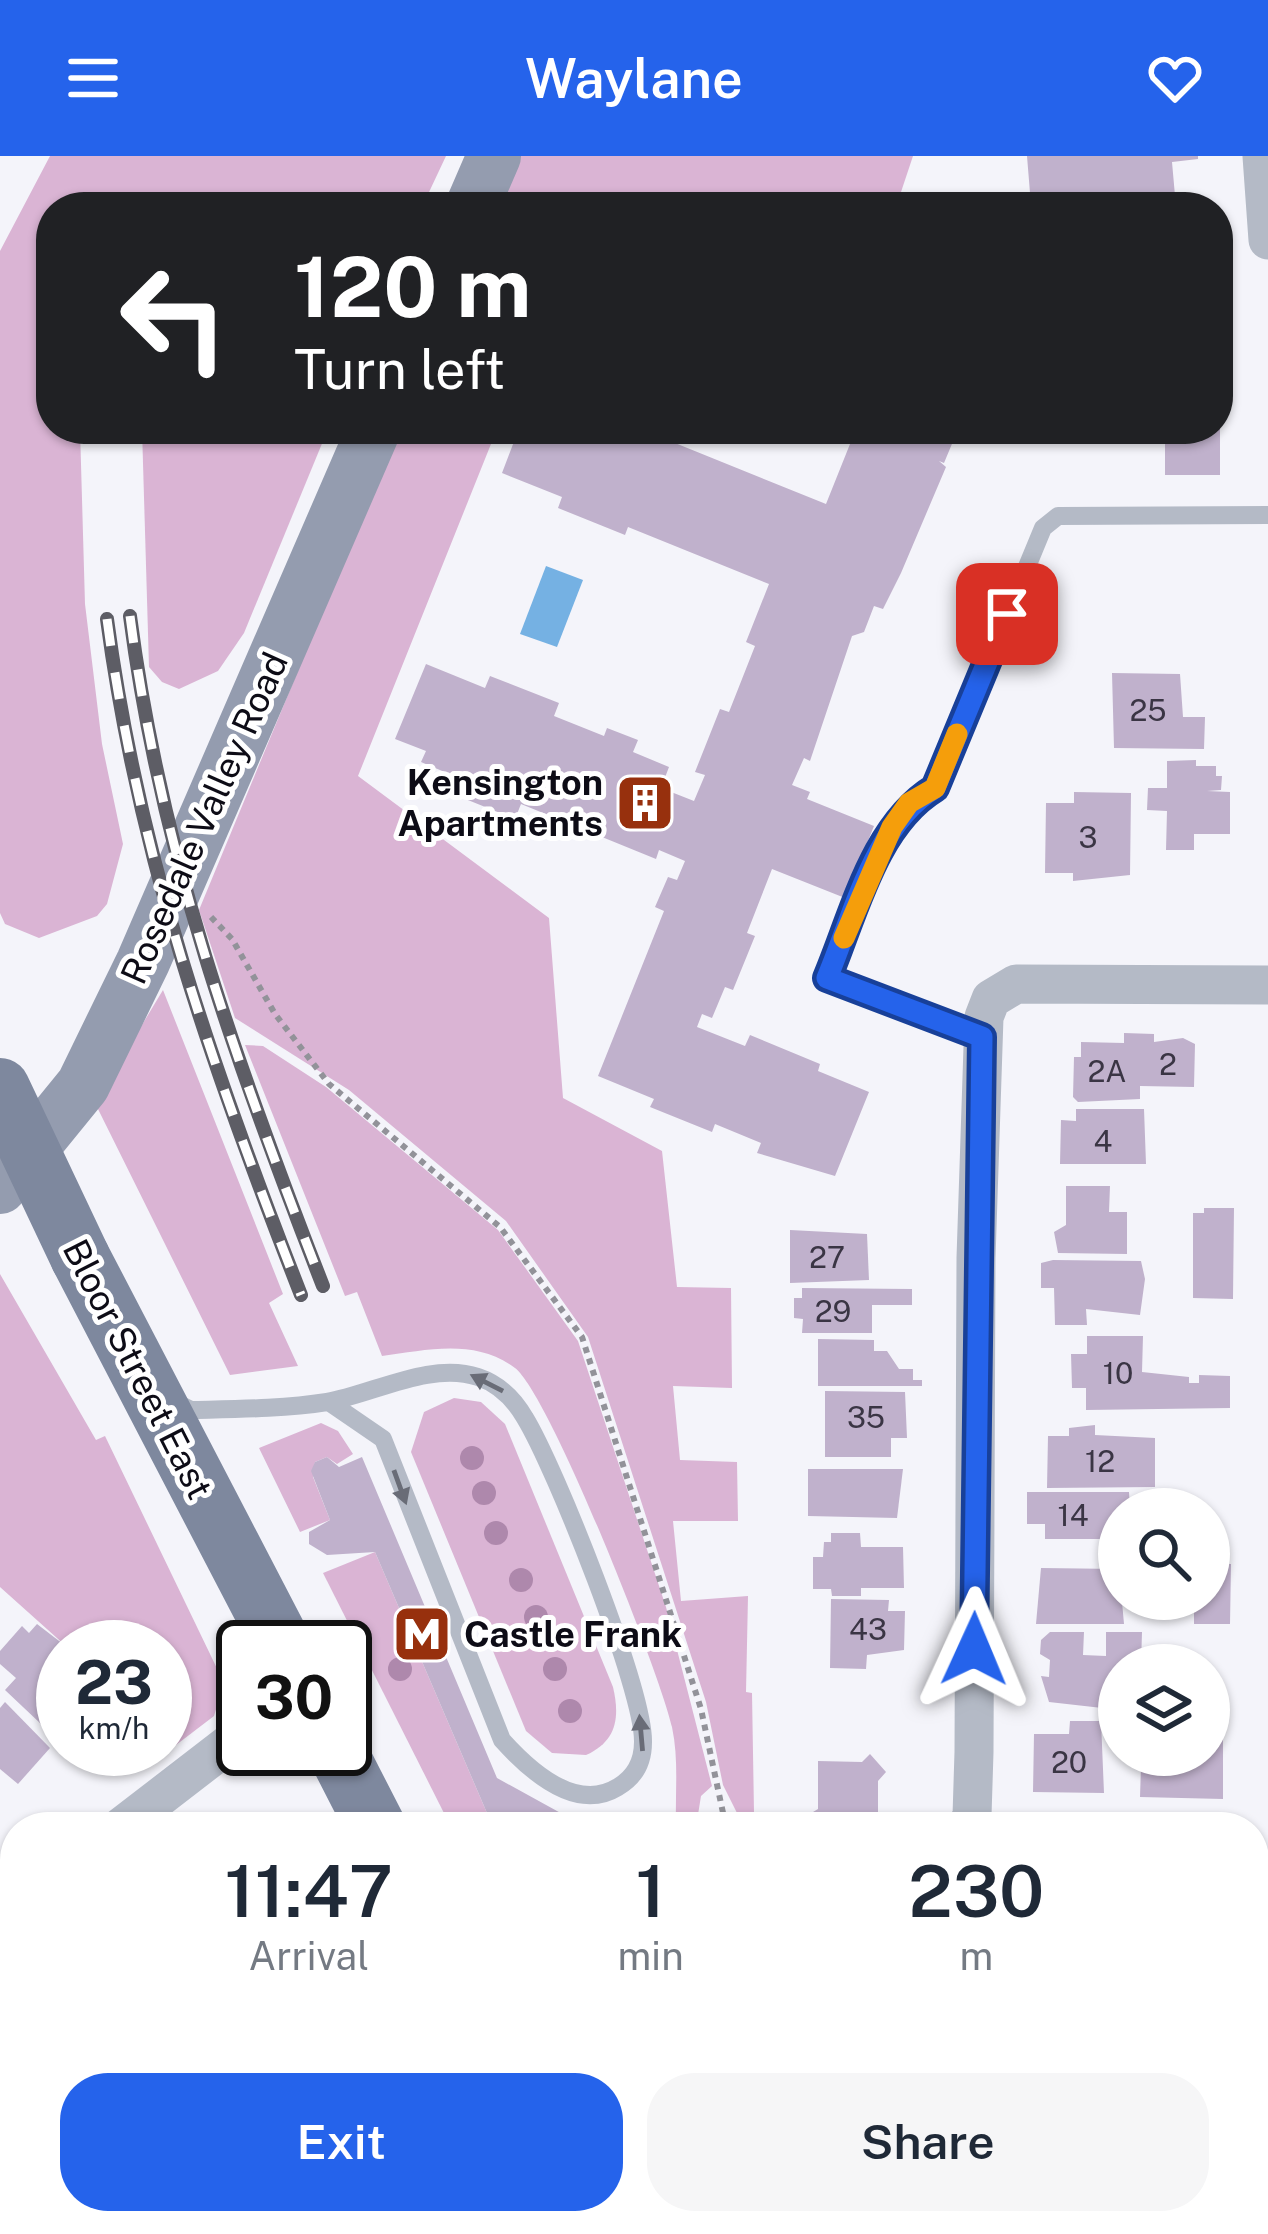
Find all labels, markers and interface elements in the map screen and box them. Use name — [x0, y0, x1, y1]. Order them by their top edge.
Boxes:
icon: menu — [60, 45, 126, 111]
icon: heart — [1142, 45, 1208, 111]
text: Waylane — [525, 47, 743, 110]
text: 120 m — [294, 237, 532, 336]
icon: left — [96, 240, 252, 396]
text: Turn left — [294, 338, 505, 401]
pin — [956, 563, 1058, 665]
icon: arrive — [974, 581, 1040, 647]
street label: Rosedale Valley Road — [112, 646, 296, 990]
house number: 25 — [1129, 692, 1167, 728]
place label: Kensington Apartments — [398, 761, 603, 844]
building icon: Kensington Apartments — [614, 772, 676, 834]
house number: 3 — [1079, 819, 1097, 855]
house number: 2 — [1159, 1046, 1177, 1082]
house number: 2A — [1087, 1053, 1127, 1089]
house number: 4 — [1094, 1123, 1112, 1159]
street label: Bloor Street East — [55, 1232, 221, 1506]
house number: 27 — [809, 1239, 845, 1275]
house number: 29 — [815, 1293, 851, 1329]
house number: 10 — [1103, 1355, 1133, 1391]
one-way arrow — [470, 1374, 505, 1394]
house number: 35 — [847, 1399, 885, 1435]
house number: 12 — [1085, 1443, 1115, 1479]
one-way arrow — [392, 1469, 411, 1505]
map controls — [1098, 1488, 1230, 1776]
button: search — [1098, 1488, 1230, 1620]
house number: 14 — [1057, 1497, 1089, 1533]
position arrow — [911, 1586, 1037, 1712]
metro station icon: Castle Frank — [391, 1603, 453, 1665]
house number: 43 — [849, 1611, 887, 1647]
place label: Castle Frank — [464, 1613, 682, 1655]
speed limit sign: 30 — [216, 1620, 372, 1776]
button: layers — [1098, 1644, 1230, 1776]
text: 23 — [75, 1647, 153, 1718]
text: km/h — [79, 1710, 149, 1746]
one-way arrow — [631, 1713, 650, 1751]
house number: 20 — [1051, 1744, 1087, 1780]
text: 11:47 — [225, 1849, 393, 1933]
text: 1 — [636, 1849, 666, 1933]
text: 230 — [908, 1849, 1044, 1933]
text: Arrival — [249, 1933, 369, 1979]
text: min — [618, 1933, 684, 1979]
text: m — [959, 1933, 993, 1979]
button: Exit — [60, 2073, 623, 2211]
button: Share — [647, 2073, 1209, 2211]

